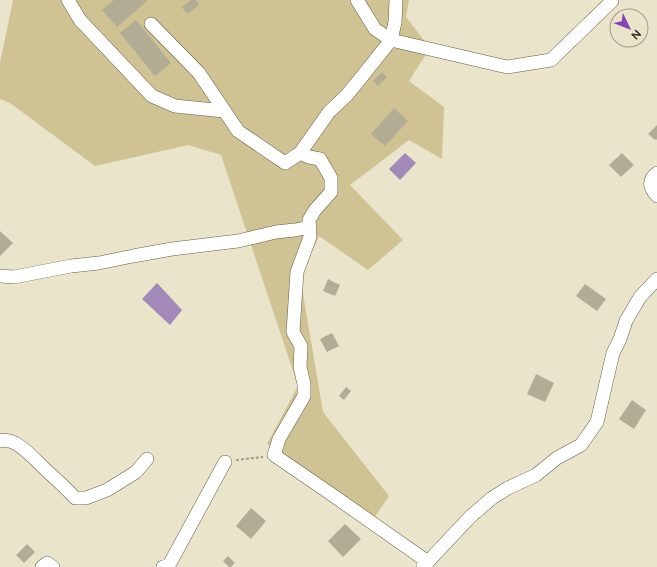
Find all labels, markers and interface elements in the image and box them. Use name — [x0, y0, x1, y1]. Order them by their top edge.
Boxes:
north arrow — [609, 8, 649, 48]
text: N — [628, 27, 644, 42]

